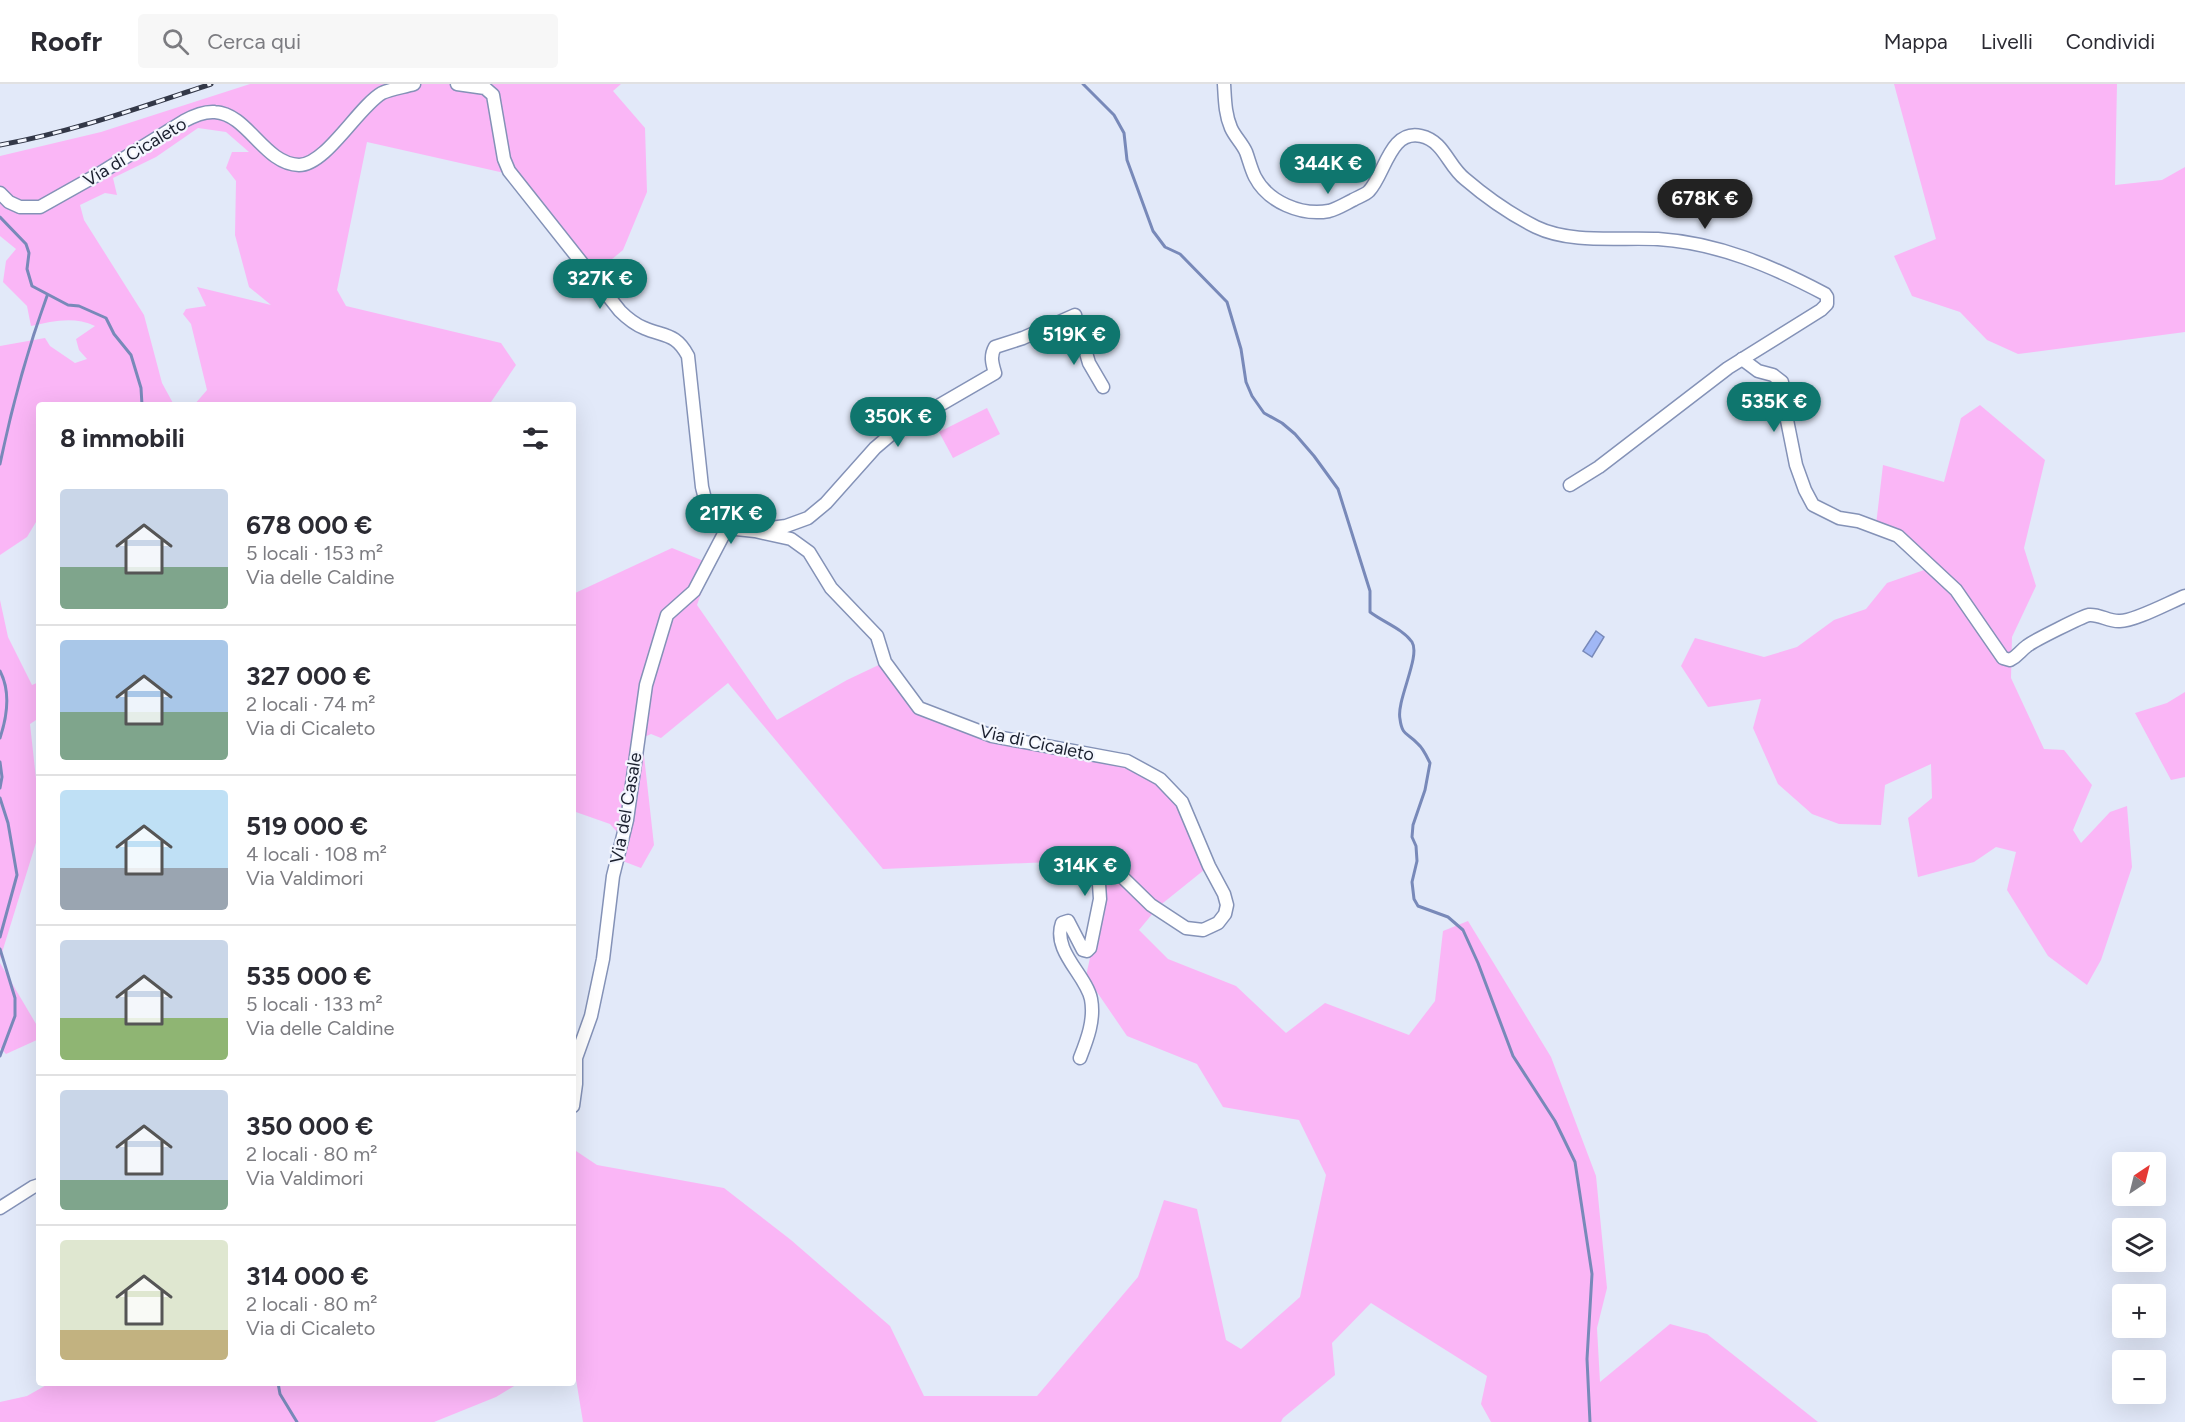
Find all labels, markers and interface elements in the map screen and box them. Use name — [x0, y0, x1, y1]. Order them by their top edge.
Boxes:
search box — [138, 14, 558, 68]
text: Roofr — [30, 24, 102, 58]
icon: search — [159, 25, 192, 58]
text: Cerca qui — [207, 28, 301, 55]
text: Mappa — [1884, 29, 1948, 54]
text: Livelli — [1981, 29, 2033, 54]
text: Condividi — [2066, 29, 2155, 54]
street label: Via di Cicaleto — [79, 113, 191, 191]
pin: 344K € — [1279, 144, 1377, 195]
text: 344K € — [1294, 151, 1362, 175]
pin: 678K € — [1656, 179, 1754, 230]
text: 678K € — [1672, 186, 1738, 210]
pin: 327K € — [551, 259, 649, 310]
text: 327K € — [567, 266, 633, 290]
pin: 519K € — [1025, 315, 1123, 366]
text: 519K € — [1042, 322, 1106, 346]
pin: 535K € — [1725, 382, 1823, 433]
text: 535K € — [1741, 389, 1807, 413]
pin: 350K € — [849, 397, 947, 448]
text: 350K € — [864, 404, 932, 428]
text: 8 immobili — [60, 422, 185, 454]
icon: filters — [519, 422, 552, 455]
pin: 217K € — [682, 494, 780, 545]
text: 217K € — [699, 501, 763, 525]
text: 678 000 € — [246, 509, 372, 541]
icon: home — [108, 513, 180, 585]
text: 5 locali · 153 m² — [246, 541, 383, 565]
text: Via delle Caldine — [246, 565, 394, 589]
text: 327 000 € — [246, 660, 371, 692]
icon: home — [108, 664, 180, 736]
text: 2 locali · 74 m² — [246, 692, 375, 716]
text: Via di Cicaleto — [246, 716, 375, 740]
street label: Via di Cicaleto — [978, 720, 1096, 766]
street label: Via del Casale — [605, 750, 647, 865]
text: 519 000 € — [246, 810, 368, 842]
icon: home — [108, 814, 180, 886]
text: 4 locali · 108 m² — [246, 842, 387, 866]
pin: 314K € — [1036, 846, 1134, 897]
text: 314K € — [1053, 853, 1117, 877]
text: Via Valdimori — [246, 866, 364, 890]
text: 535 000 € — [246, 960, 372, 992]
icon: home — [108, 964, 180, 1036]
text: 5 locali · 133 m² — [246, 992, 383, 1016]
text: Via delle Caldine — [246, 1016, 394, 1040]
text: 350 000 € — [246, 1110, 373, 1142]
icon: home — [108, 1114, 180, 1186]
text: 2 locali · 80 m² — [246, 1142, 377, 1166]
north arrow — [2112, 1152, 2166, 1206]
map controls — [2112, 1152, 2166, 1404]
text: Via Valdimori — [246, 1166, 364, 1190]
button: layers — [2112, 1218, 2166, 1272]
text: 314 000 € — [246, 1260, 369, 1292]
icon: home — [108, 1264, 180, 1336]
button: + — [2112, 1284, 2166, 1338]
text: 2 locali · 80 m² — [246, 1292, 377, 1316]
text: Via di Cicaleto — [246, 1316, 375, 1340]
button: − — [2112, 1350, 2166, 1404]

